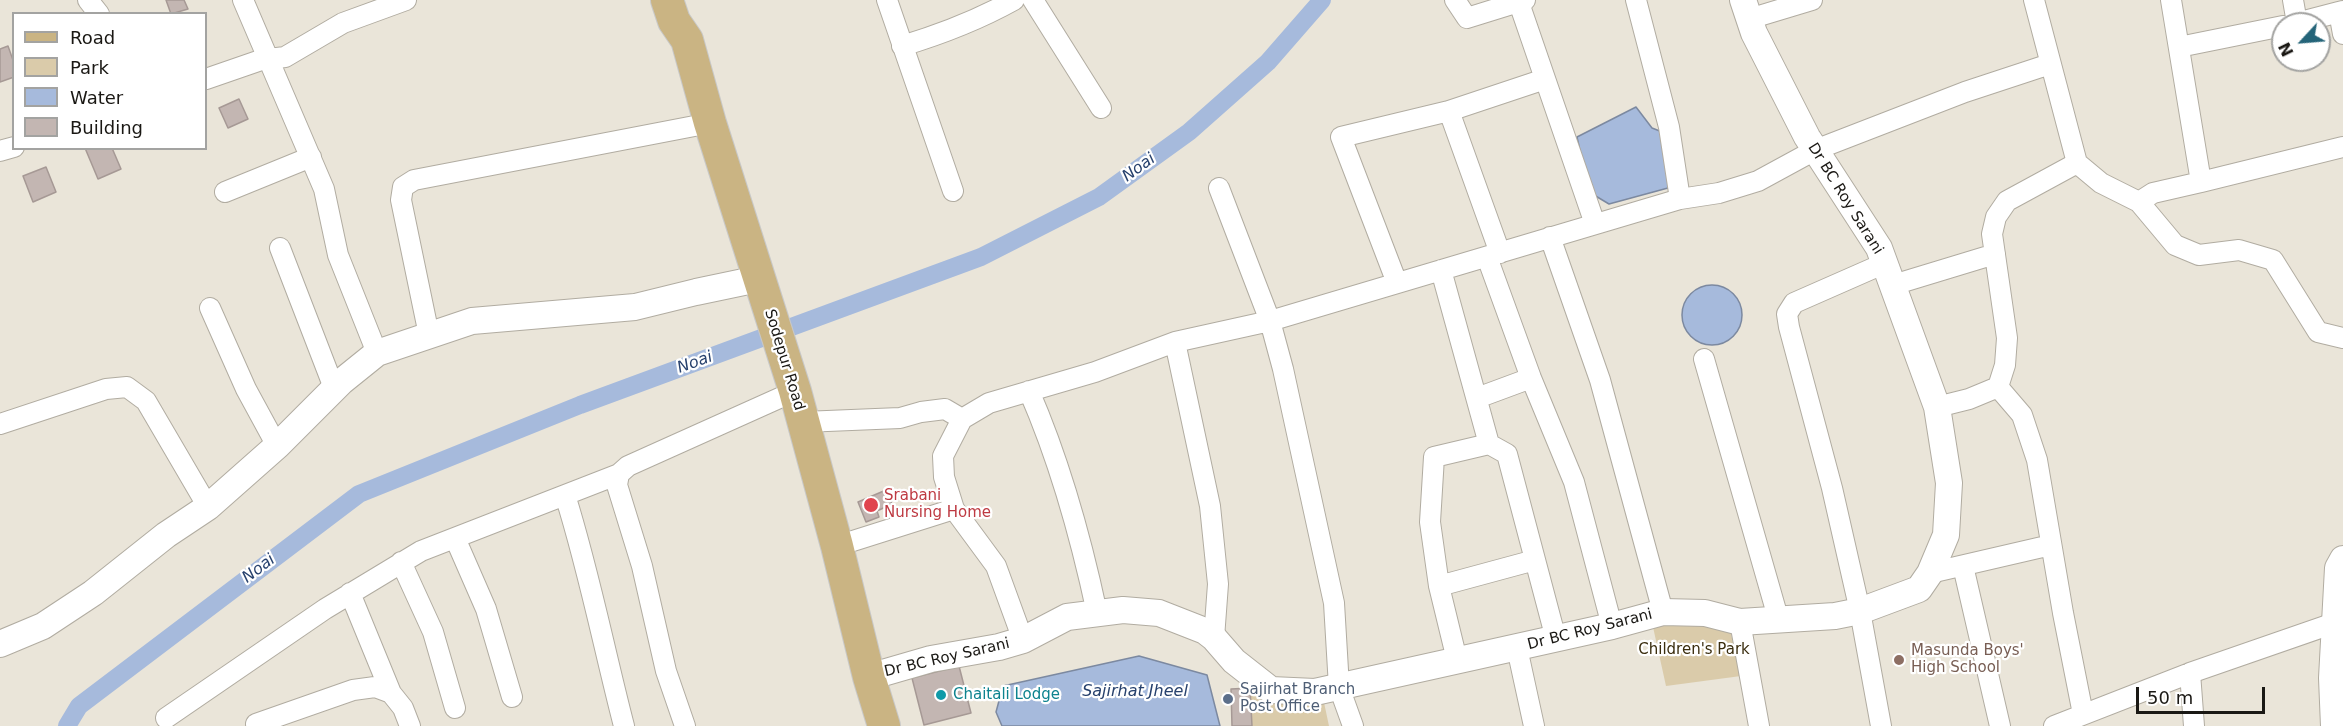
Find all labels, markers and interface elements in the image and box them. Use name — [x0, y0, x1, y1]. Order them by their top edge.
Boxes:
legend — [12, 12, 207, 150]
north arrow — [2271, 12, 2331, 72]
text: Road — [70, 27, 115, 48]
text: N — [2275, 39, 2298, 59]
text: Park — [70, 57, 109, 78]
text: Water — [70, 87, 123, 108]
text: Building — [70, 117, 143, 138]
street label: Dr BC Roy Sarani — [1803, 140, 1887, 258]
water label: Noai — [1119, 150, 1159, 186]
street label: Sodepur Road — [760, 307, 808, 413]
water label: Noai — [675, 348, 715, 378]
place label: Srabani Nursing Home — [884, 487, 991, 522]
marker: Srabani Nursing Home — [862, 496, 880, 514]
water label: Noai — [239, 550, 279, 588]
street label: Dr BC Roy Sarani — [1526, 606, 1654, 654]
street label: Dr BC Roy Sarani — [883, 635, 1011, 681]
park label: Children's Park — [1638, 641, 1750, 659]
place label: Masunda Boys' High School — [1911, 642, 2024, 677]
marker: Masunda Boys' High School — [1892, 653, 1906, 667]
scale bar — [2139, 675, 2268, 713]
place label: Sajirhat Branch Post Office — [1240, 681, 1355, 716]
water label: Sajirhat Jheel — [1082, 682, 1188, 702]
place label: Chaitali Lodge — [953, 686, 1060, 704]
text: 50 m — [2147, 687, 2193, 708]
marker: Chaitali Lodge — [934, 688, 948, 702]
marker: Sajirhat Branch Post Office — [1221, 692, 1235, 706]

